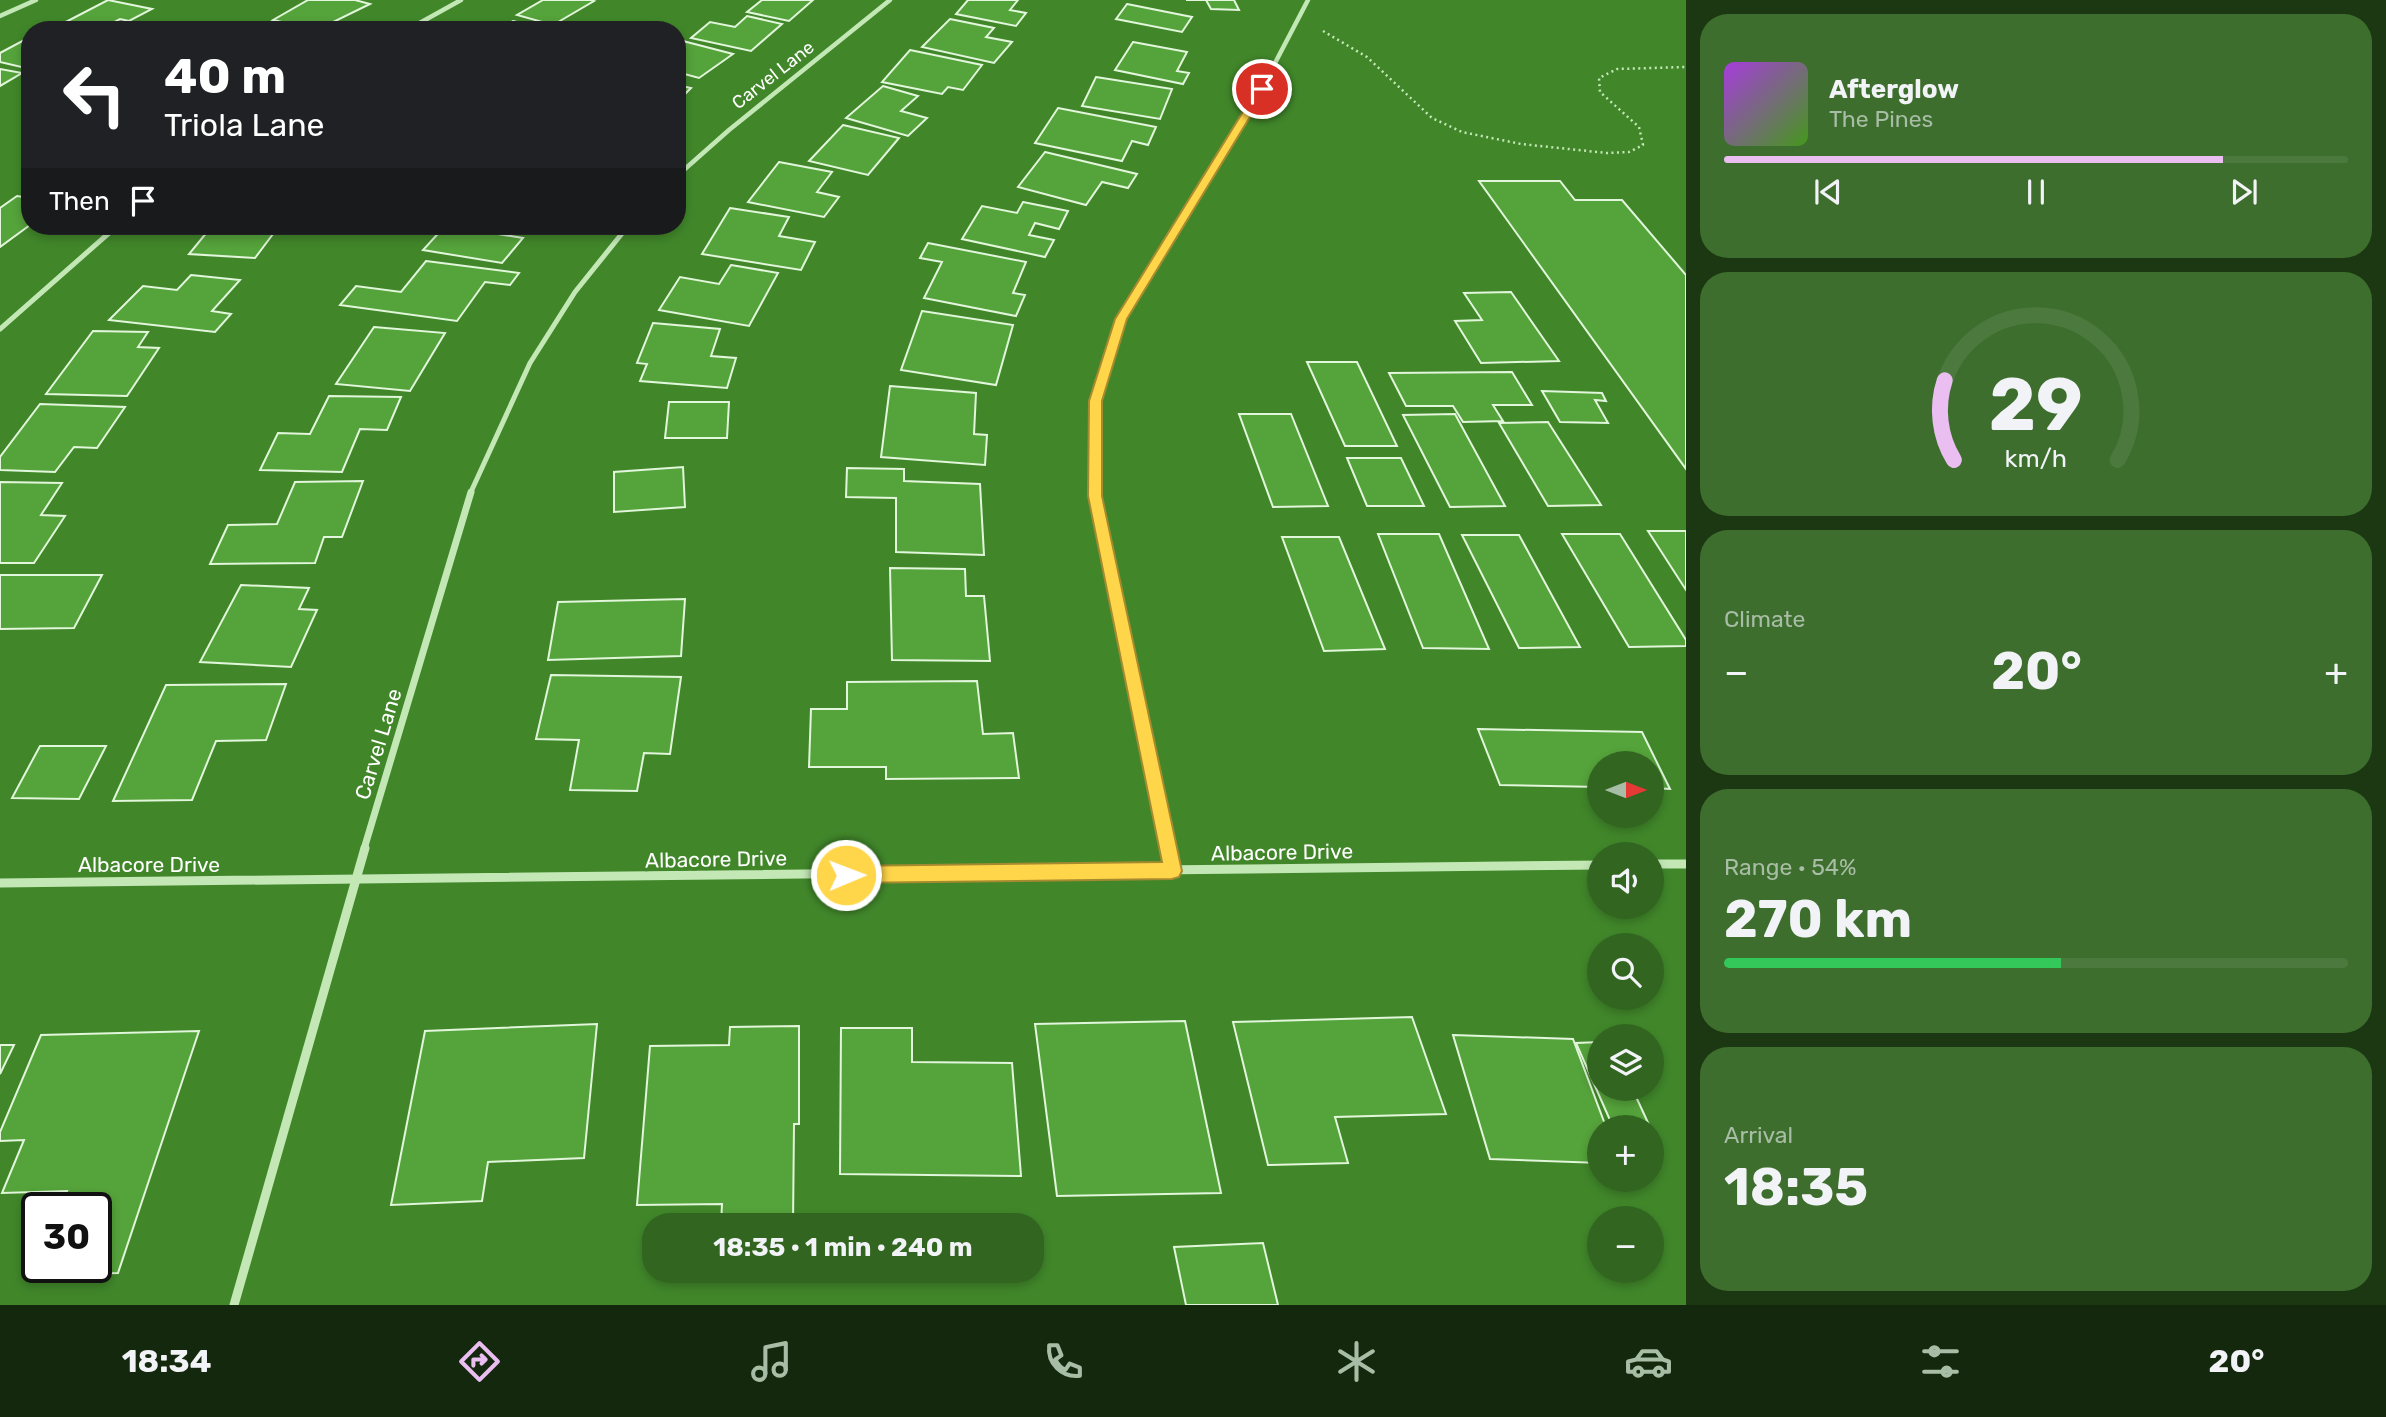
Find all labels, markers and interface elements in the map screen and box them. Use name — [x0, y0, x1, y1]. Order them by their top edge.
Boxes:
street label: Carvel Lane — [727, 36, 819, 114]
text: 40 m — [164, 47, 286, 105]
icon: left — [49, 49, 140, 140]
pin — [1232, 59, 1292, 119]
icon: arrive — [1243, 70, 1281, 108]
text: Afterglow — [1829, 74, 1959, 105]
text: The Pines — [1829, 105, 1933, 133]
text: Triola Lane — [164, 106, 324, 144]
icon: previous — [1809, 173, 1847, 211]
icon: pause — [2017, 173, 2055, 211]
icon: next — [2225, 173, 2263, 211]
icon: arrive — [124, 182, 162, 220]
text: Then — [49, 186, 110, 217]
text: 29 — [1989, 363, 2083, 449]
text: km/h — [2005, 444, 2067, 473]
text: Climate — [1724, 605, 1805, 633]
text: 20° — [1991, 640, 2082, 702]
text: − — [1724, 649, 1749, 695]
text: + — [2324, 649, 2348, 695]
street label: Carvel Lane — [349, 685, 407, 803]
north arrow — [1587, 751, 1664, 828]
map controls — [1587, 751, 1664, 1283]
position arrow — [809, 838, 883, 912]
street label: Albacore Drive — [1211, 838, 1353, 866]
button: sound — [1587, 842, 1664, 919]
street label: Albacore Drive — [645, 845, 787, 873]
street label: Albacore Drive — [78, 852, 220, 877]
text: Range · 54% — [1724, 853, 1857, 881]
text: 270 km — [1724, 888, 1912, 950]
button: search — [1587, 933, 1664, 1010]
button: layers — [1587, 1024, 1664, 1101]
button: + — [1587, 1115, 1664, 1192]
text: Arrival — [1724, 1121, 1793, 1149]
text: 18:35 — [1724, 1156, 1868, 1218]
speed limit sign: 30 — [21, 1192, 112, 1283]
button: − — [1587, 1206, 1664, 1283]
text: 18:35 · 1 min · 240 m — [713, 1232, 973, 1263]
icon: directions — [455, 1337, 504, 1386]
icon: music — [747, 1337, 796, 1386]
icon: phone — [1039, 1337, 1088, 1386]
icon: climate — [1332, 1337, 1381, 1386]
icon: car — [1624, 1337, 1673, 1386]
icon: filters — [1916, 1337, 1965, 1386]
text: 18:34 — [122, 1342, 212, 1380]
text: 20° — [2209, 1342, 2264, 1380]

